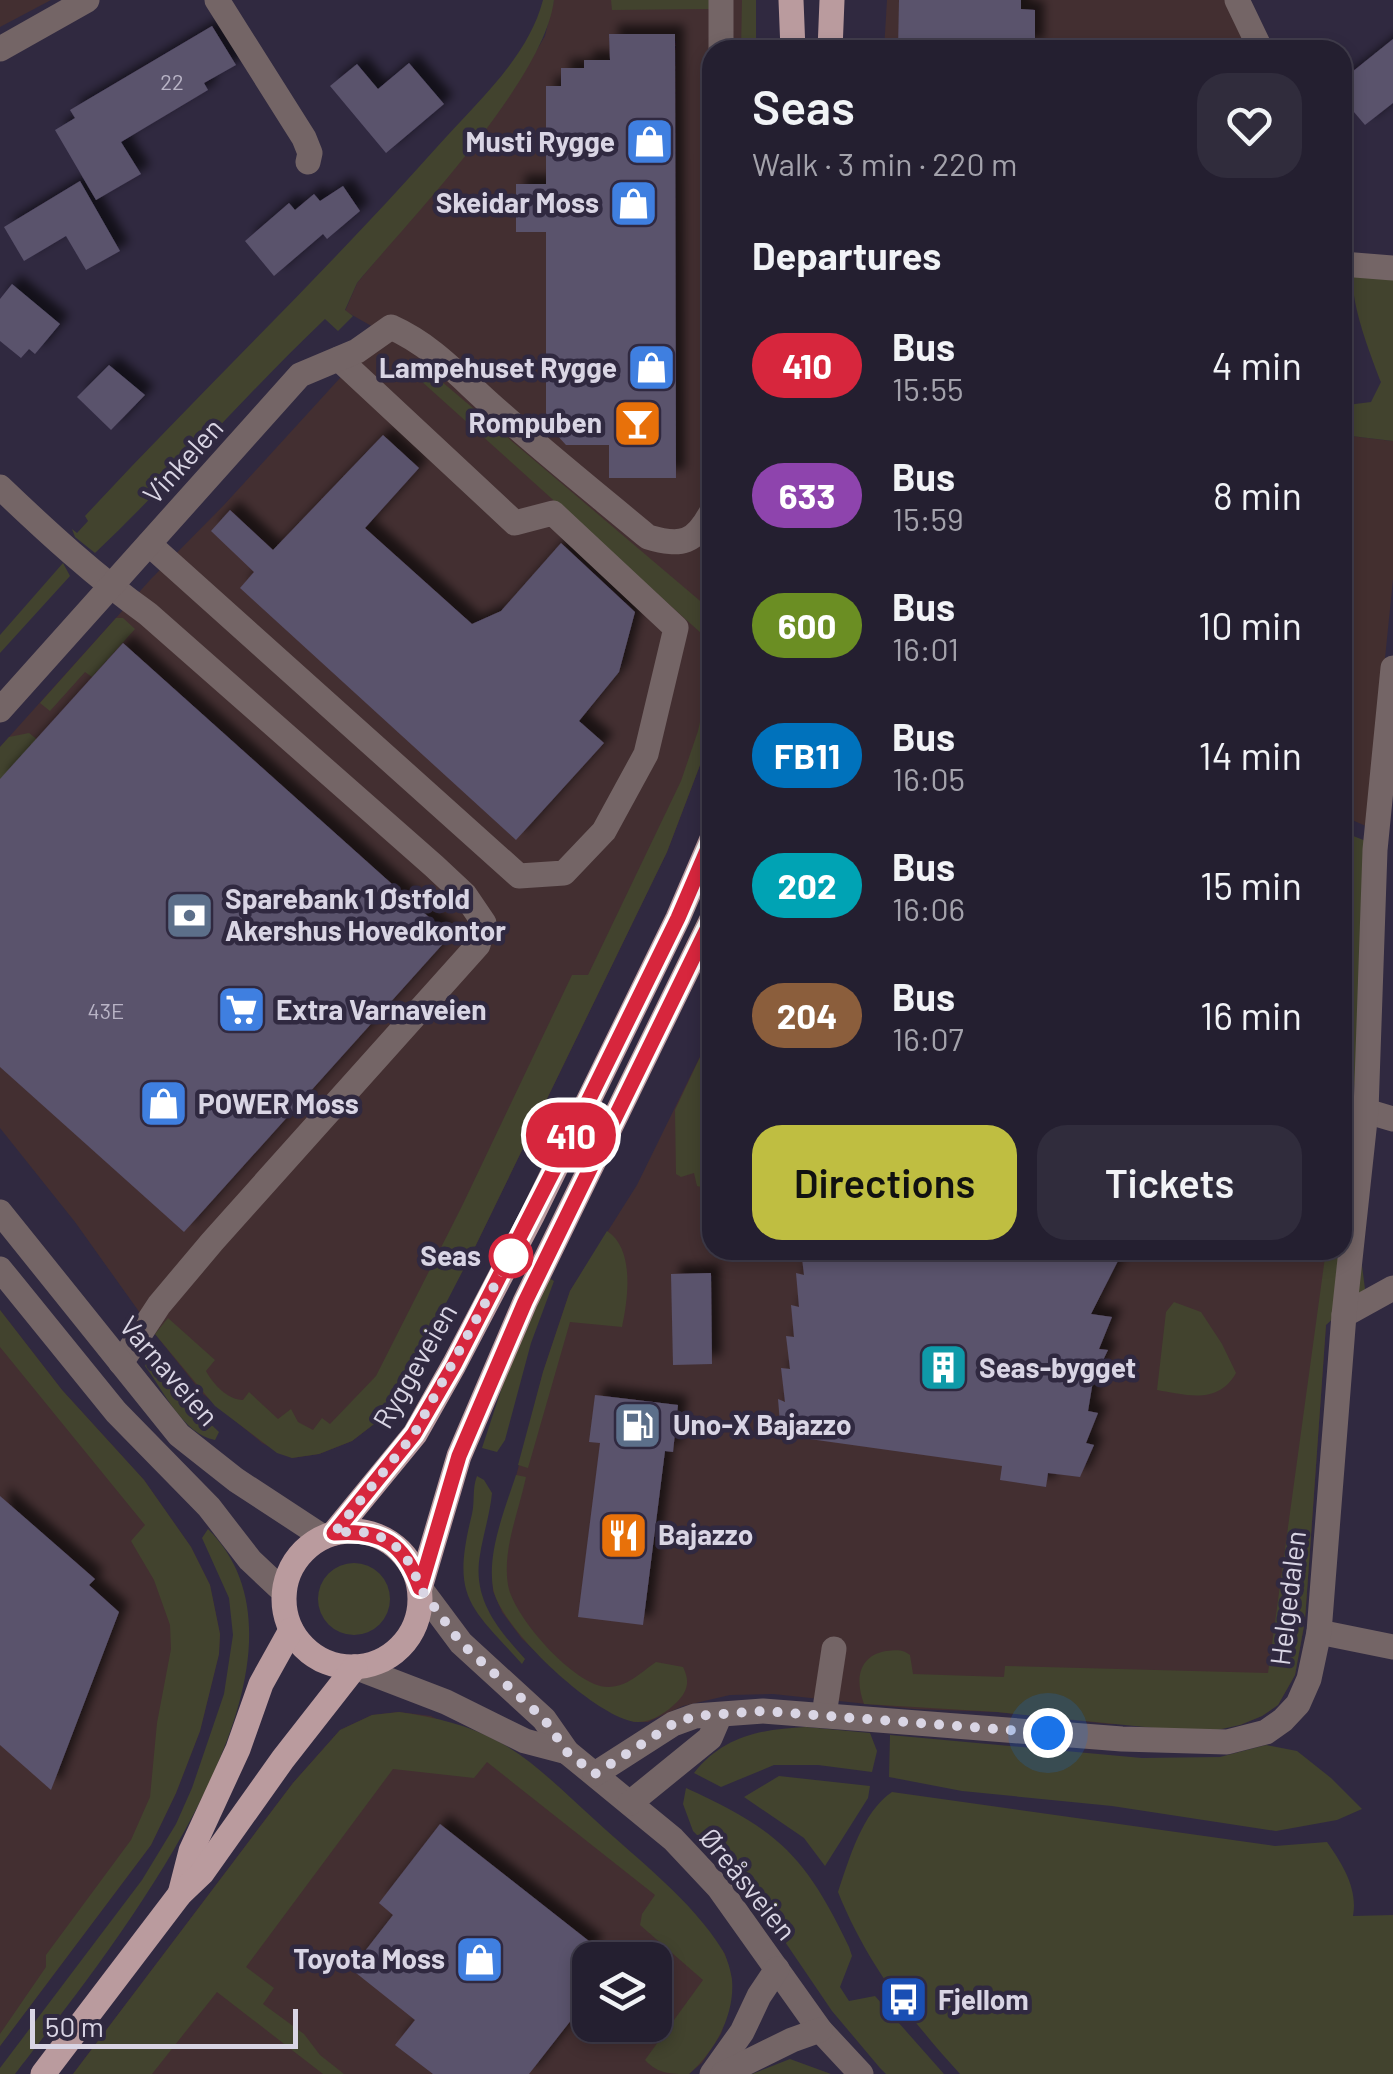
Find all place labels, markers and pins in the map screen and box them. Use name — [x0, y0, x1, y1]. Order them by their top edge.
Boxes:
shop icon: Musti Rygge — [624, 116, 676, 168]
place label: Musti Rygge — [466, 124, 615, 158]
shop icon: Skeidar Moss — [608, 177, 660, 229]
place label: Skeidar Moss — [436, 185, 599, 219]
shop icon: Lampehuset Rygge — [626, 342, 678, 394]
place label: Lampehuset Rygge — [379, 350, 617, 384]
bar icon: Rompuben — [611, 397, 663, 449]
place label: Rompuben — [468, 405, 602, 439]
place label: Sparebank 1 Østfold Akershus Hovedkontor — [225, 881, 506, 947]
bank icon: Sparebank 1 Østfold Akershus Hovedkontor — [164, 889, 216, 941]
supermarket icon: Extra Varnaveien — [215, 984, 267, 1036]
place label: Extra Varnaveien — [276, 992, 487, 1026]
shop icon: POWER Moss — [137, 1078, 189, 1130]
place label: POWER Moss — [198, 1086, 359, 1120]
marker: Seas — [490, 1235, 532, 1277]
place label: Seas — [420, 1238, 481, 1272]
building icon: Seas-bygget — [918, 1342, 970, 1394]
place label: Seas-bygget — [979, 1350, 1136, 1384]
fuel station icon: Uno-X Bajazzo — [612, 1399, 664, 1451]
place label: Uno-X Bajazzo — [673, 1407, 851, 1441]
restaurant icon: Bajazzo — [597, 1509, 649, 1561]
place label: Bajazzo — [658, 1517, 753, 1551]
shop icon: Toyota Moss — [454, 1933, 506, 1985]
place label: Toyota Moss — [293, 1941, 445, 1975]
bus stop icon: Fjellom — [877, 1974, 929, 2026]
place label: Fjellom — [938, 1982, 1029, 2016]

